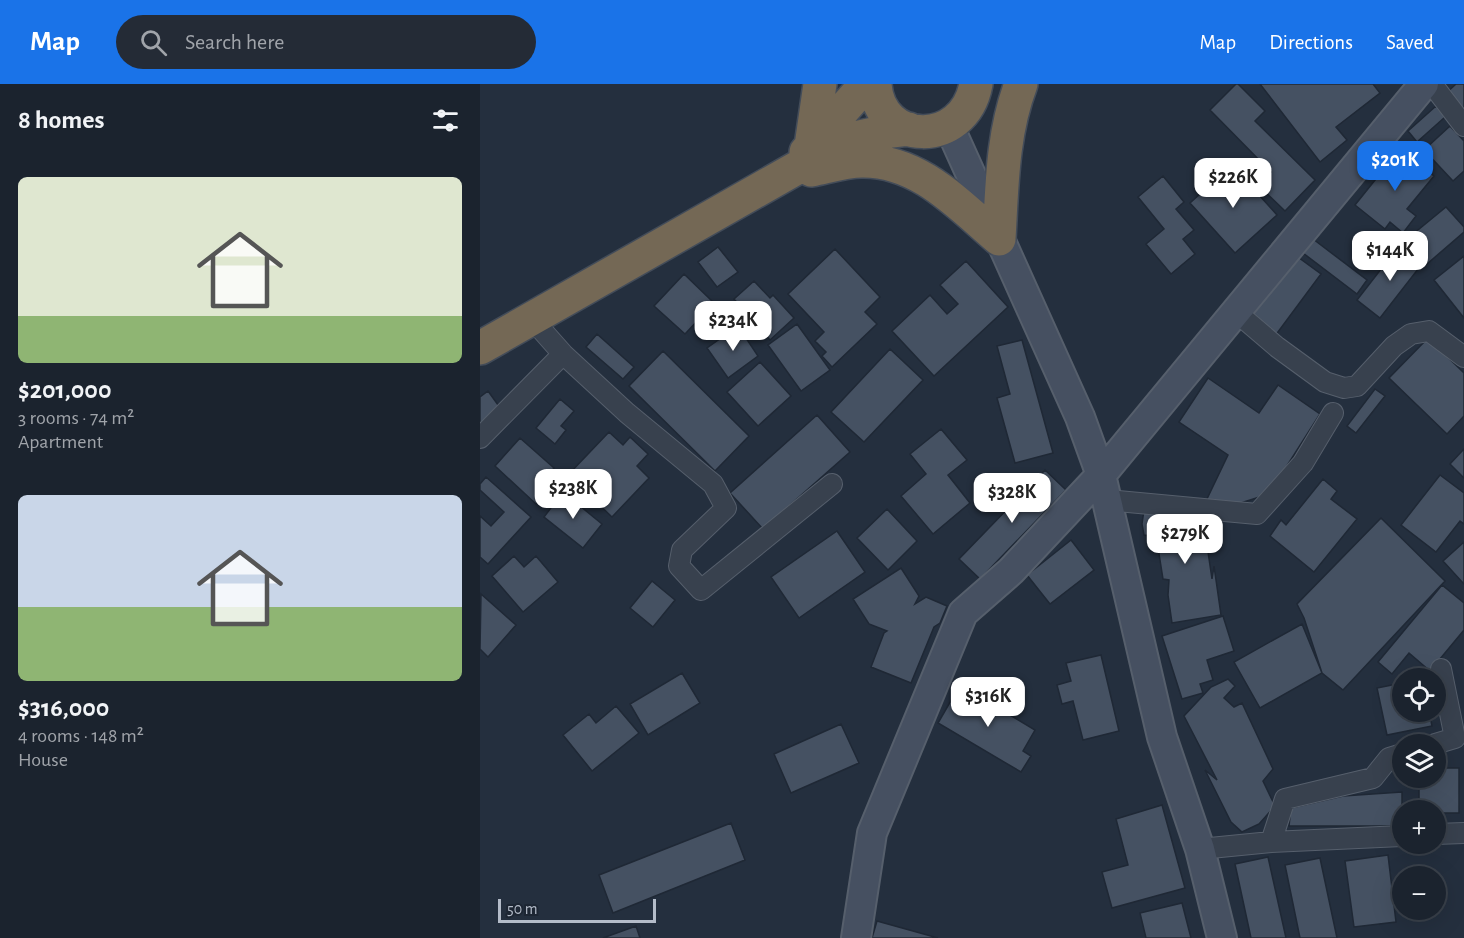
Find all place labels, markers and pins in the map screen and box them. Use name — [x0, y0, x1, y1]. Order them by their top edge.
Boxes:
pin: $201K — [1353, 141, 1437, 192]
pin: $226K — [1191, 158, 1275, 209]
pin: $144K — [1348, 231, 1432, 282]
pin: $234K — [691, 301, 775, 352]
pin: $238K — [531, 469, 615, 520]
pin: $328K — [970, 473, 1054, 524]
pin: $279K — [1143, 514, 1227, 565]
pin: $316K — [946, 677, 1030, 728]

